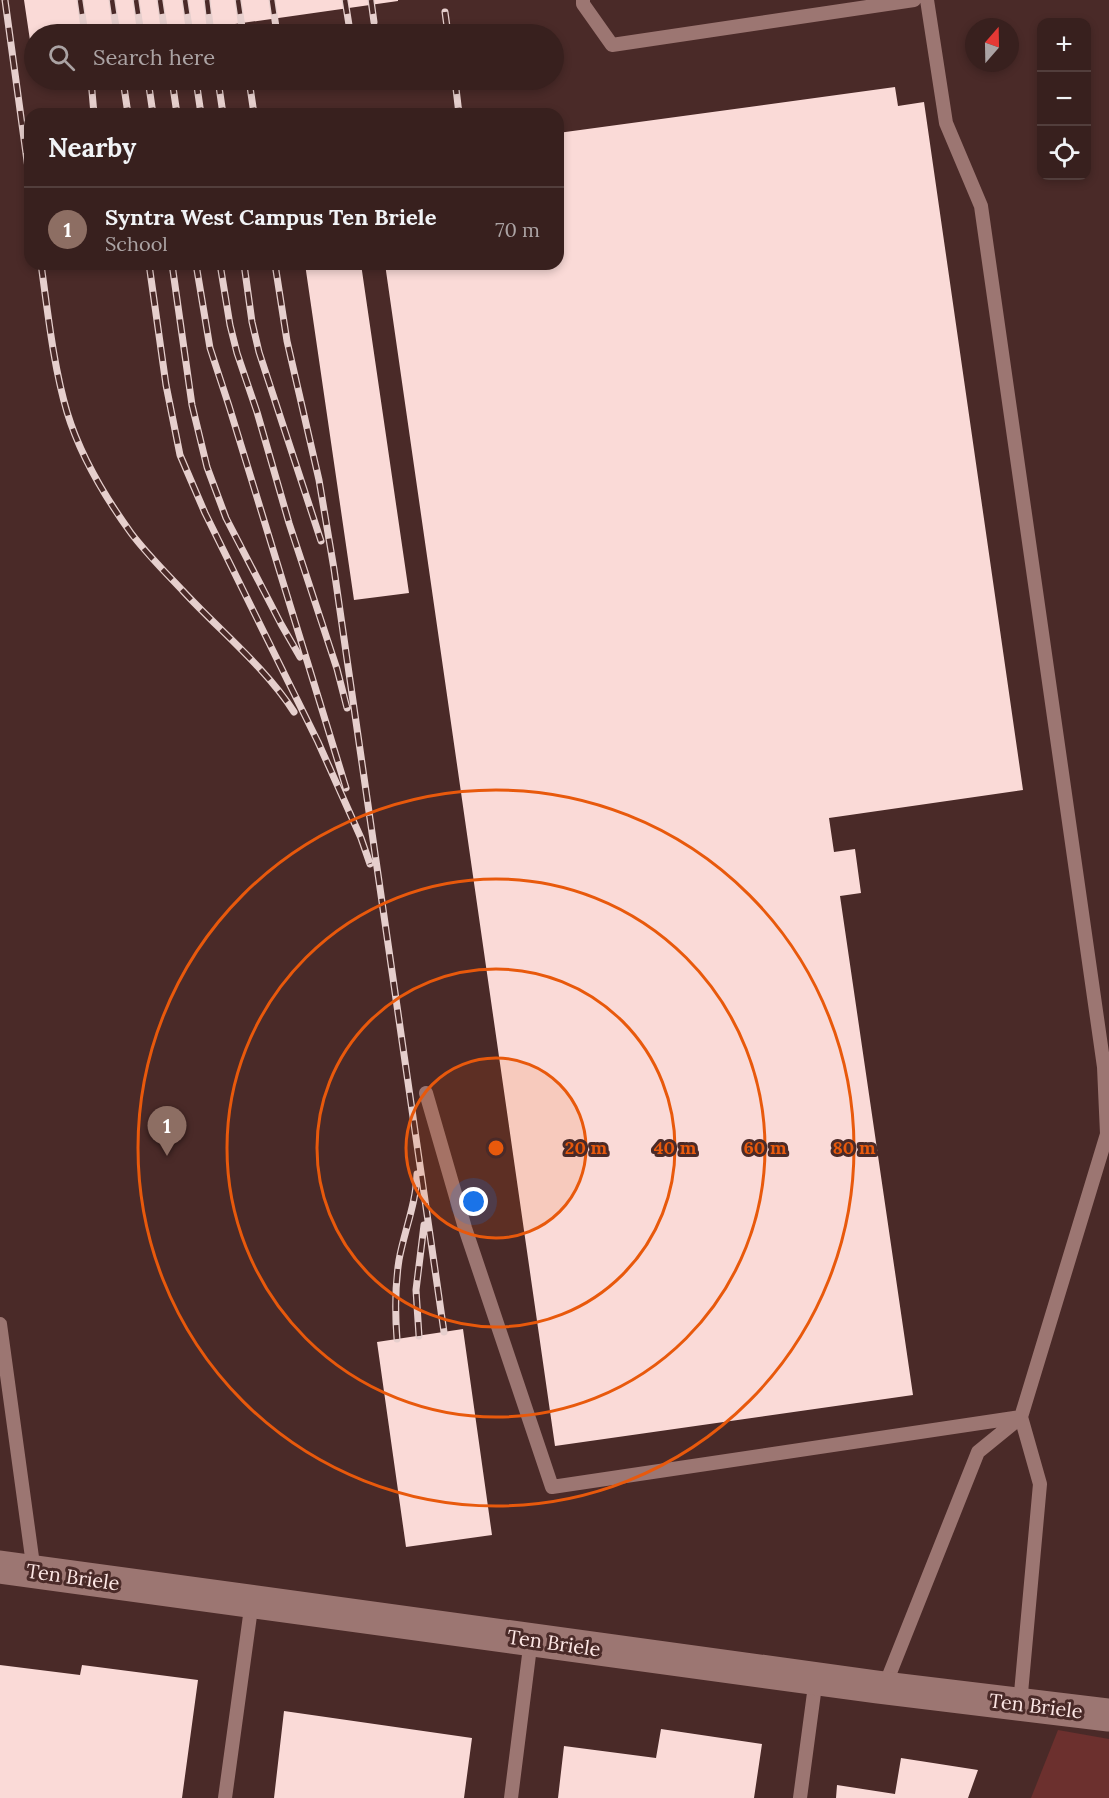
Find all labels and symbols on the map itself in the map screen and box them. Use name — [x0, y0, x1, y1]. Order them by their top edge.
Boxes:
north arrow — [965, 18, 1019, 72]
pin: 1 — [148, 1106, 186, 1156]
text: 20 m — [565, 1136, 608, 1159]
text: 40 m — [654, 1136, 697, 1159]
text: 60 m — [743, 1136, 787, 1159]
text: 80 m — [832, 1136, 876, 1159]
centre of rings — [486, 1138, 506, 1158]
your location — [459, 1187, 488, 1216]
street label: Ten Briele — [25, 1558, 121, 1595]
street label: Ten Briele — [506, 1624, 602, 1661]
street label: Ten Briele — [988, 1687, 1084, 1724]

